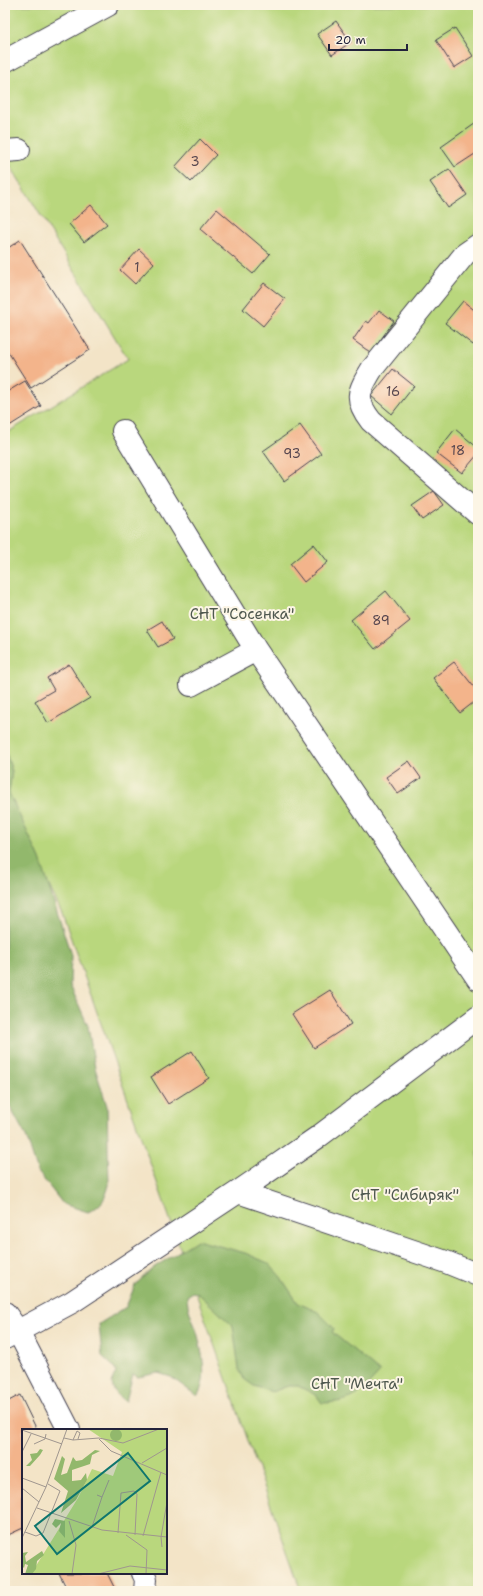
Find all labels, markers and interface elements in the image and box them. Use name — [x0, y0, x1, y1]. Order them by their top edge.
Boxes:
scale bar — [329, 26, 407, 52]
text: 20 m — [335, 32, 366, 48]
house number: 3 — [190, 153, 200, 170]
house number: 1 — [134, 259, 140, 276]
house number: 16 — [386, 383, 400, 400]
house number: 18 — [451, 442, 465, 459]
house number: 93 — [283, 445, 301, 462]
park label: СНТ "Сосенка" — [190, 604, 294, 624]
house number: 89 — [372, 612, 390, 629]
park label: СНТ "Сибиряк" — [351, 1185, 459, 1205]
park label: СНТ "Мечта" — [311, 1374, 403, 1394]
inset map — [22, 1429, 167, 1574]

